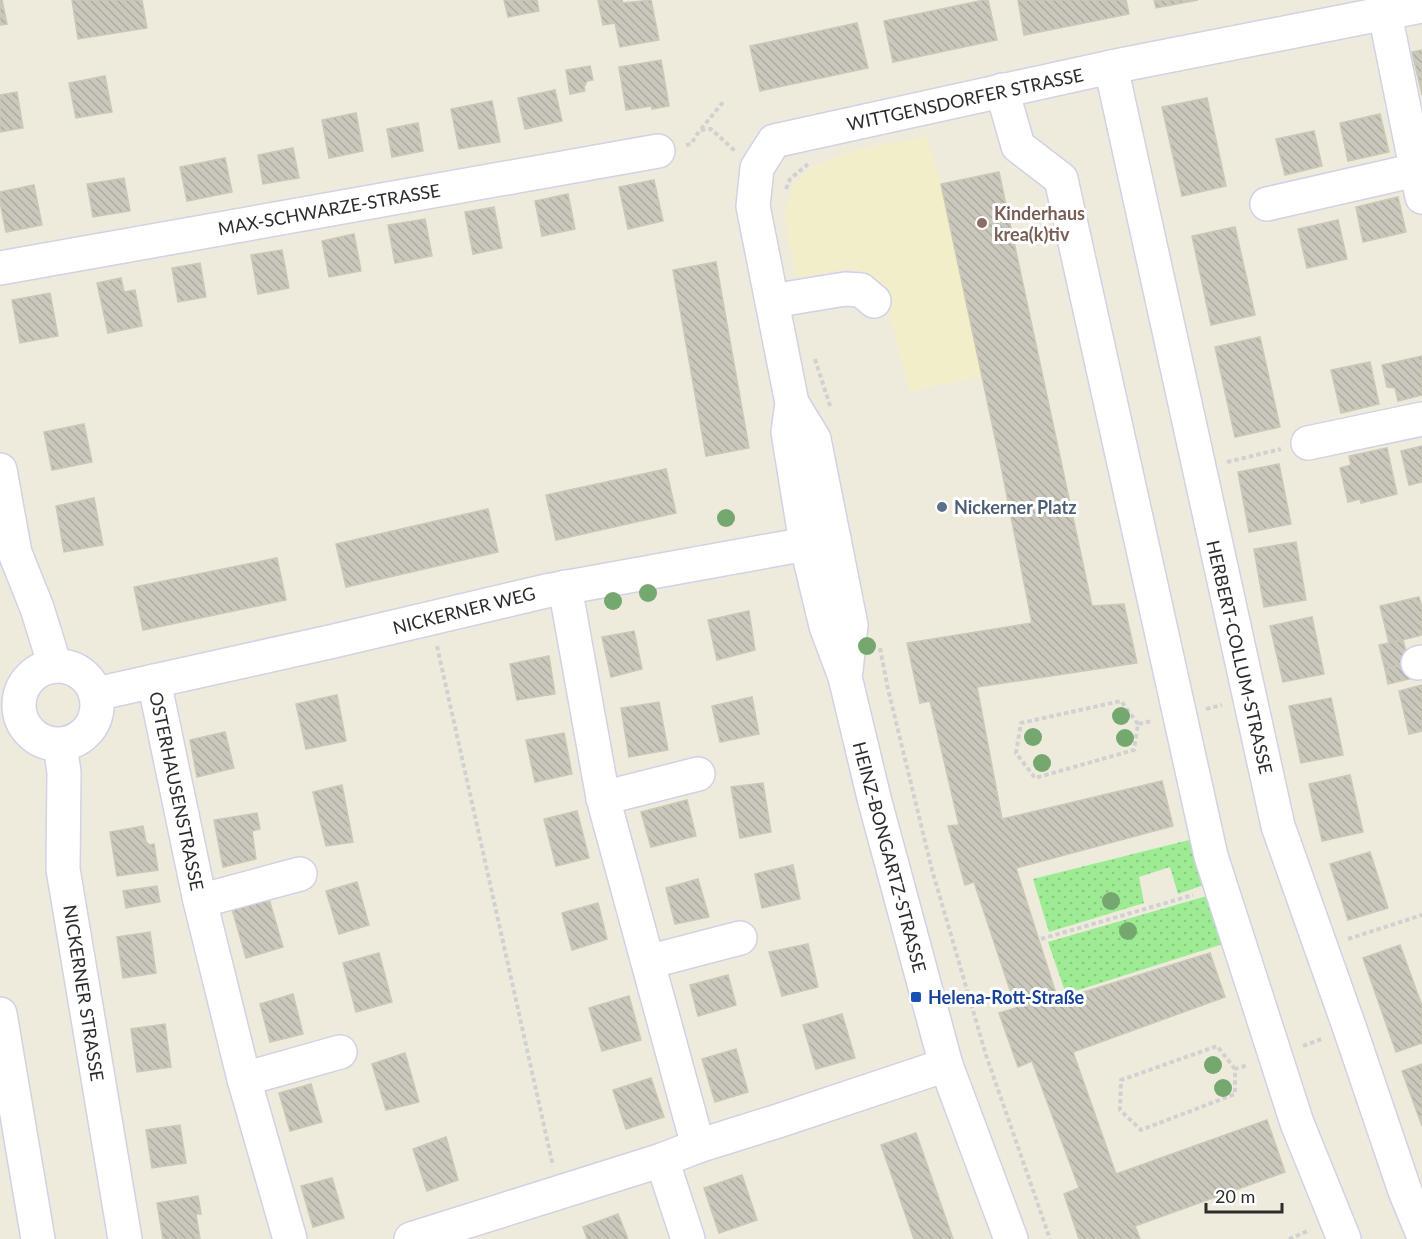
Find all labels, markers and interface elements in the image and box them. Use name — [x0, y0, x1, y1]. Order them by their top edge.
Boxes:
street label: WITTGENSDORFER STRASSE — [845, 63, 1085, 135]
street label: MAX-SCHWARZE-STRASSE — [216, 179, 442, 239]
place label: Kinderhaus krea(k)tiv — [994, 202, 1085, 245]
marker: Kinderhaus krea(k)tiv — [975, 216, 989, 230]
place label: Nickerner Platz — [954, 496, 1077, 518]
marker: Nickerner Platz — [935, 500, 949, 514]
street label: HERBERT-COLLUM-STRASSE — [1202, 538, 1278, 776]
street label: NICKERNER WEG — [390, 582, 538, 638]
street label: OSTERHAUSENSTRASSE — [145, 689, 209, 893]
street label: HEINZ-BONGARTZ-STRASSE — [849, 739, 931, 975]
street label: NICKERNER STRASSE — [59, 903, 109, 1083]
place label: Helena-Rott-Straße — [928, 986, 1085, 1008]
marker: Helena-Rott-Straße — [909, 990, 923, 1004]
scale bar — [1206, 1176, 1282, 1214]
text: 20 m — [1215, 1185, 1255, 1207]

